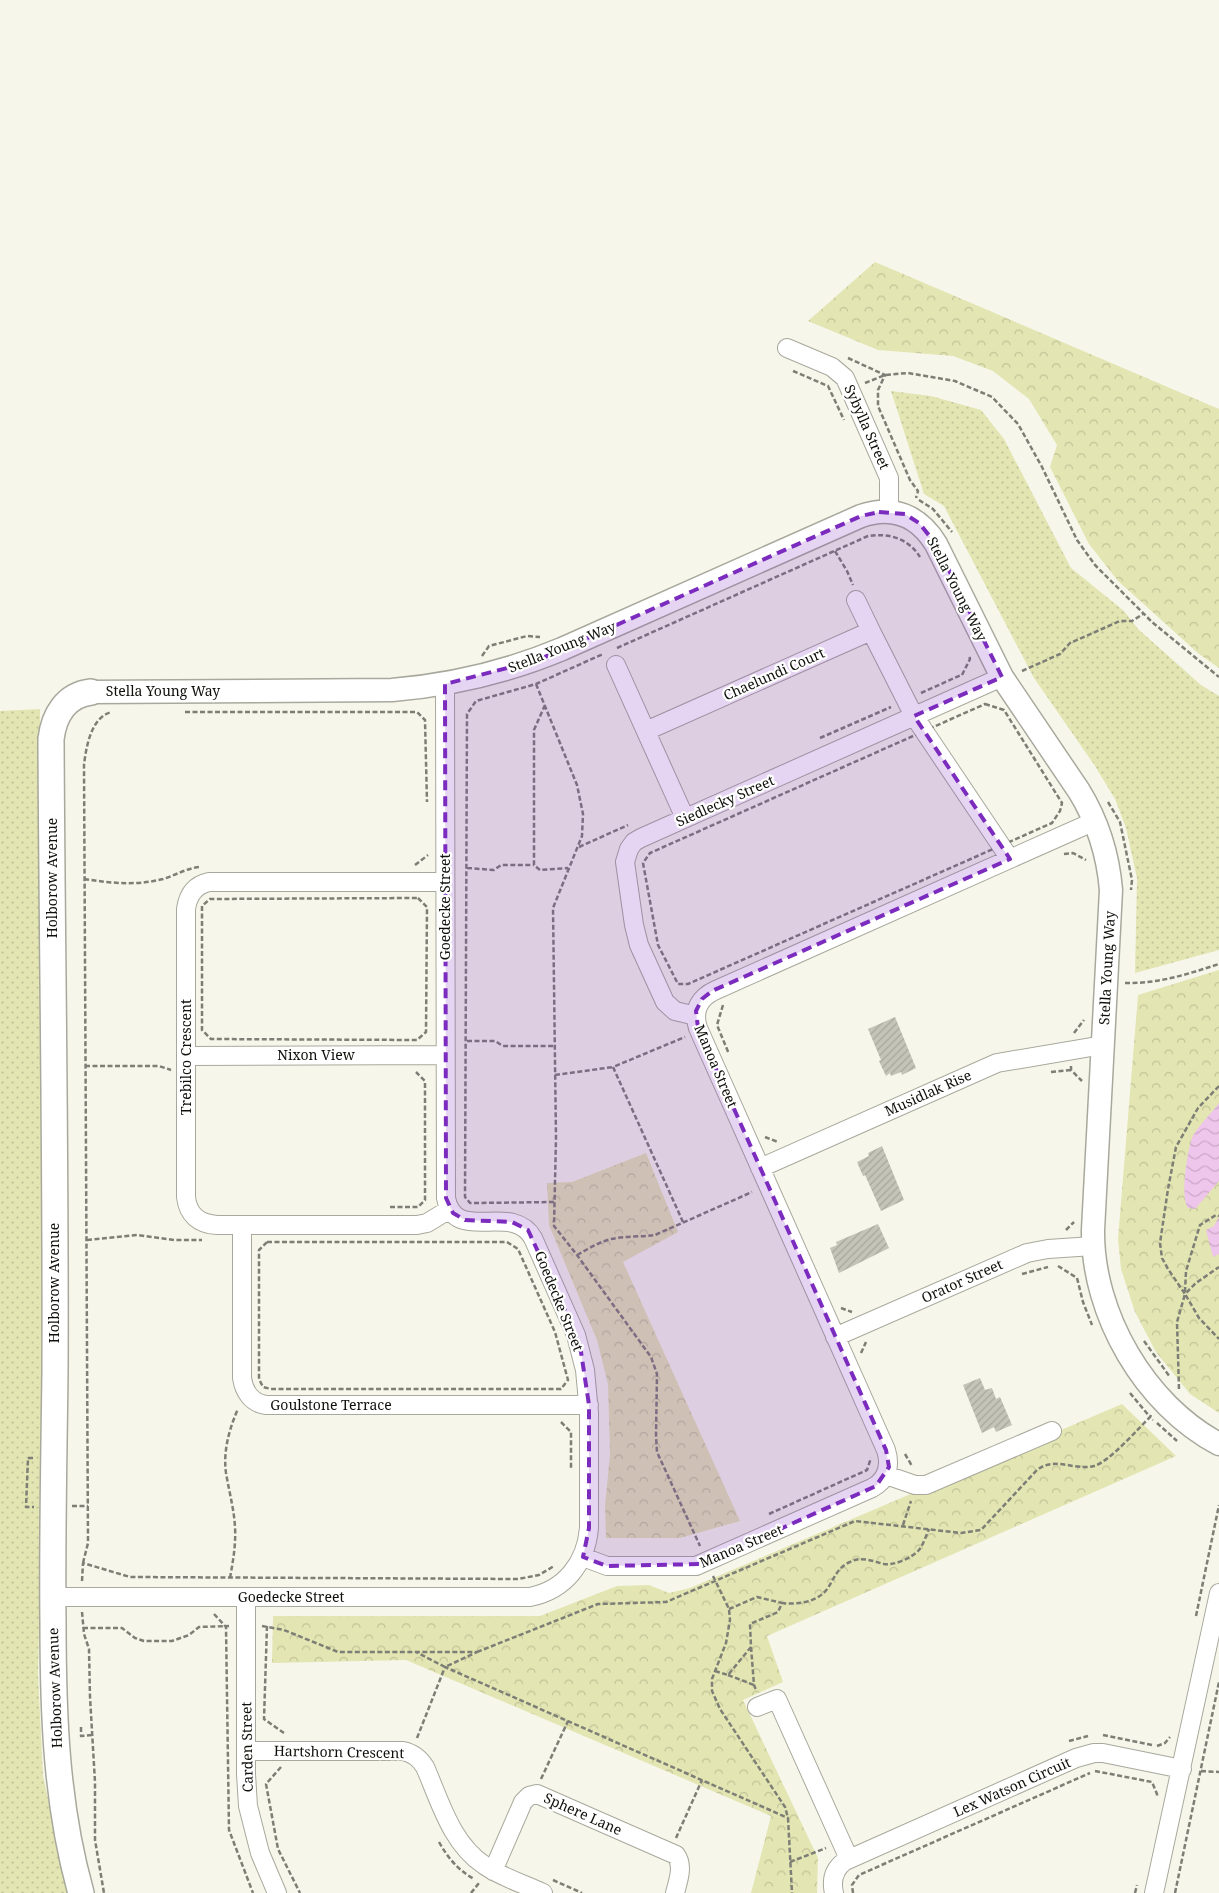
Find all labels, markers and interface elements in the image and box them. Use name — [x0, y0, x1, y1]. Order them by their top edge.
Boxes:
street label: Sybylla Street — [840, 381, 895, 472]
street label: Stella Young Way — [923, 534, 992, 644]
street label: Stella Young Way — [505, 616, 618, 677]
street label: Chaelundi Court — [720, 643, 827, 704]
street label: Stella Young Way — [106, 681, 220, 700]
street label: Siedlecky Street — [673, 770, 777, 831]
street label: Holborow Avenue — [42, 818, 61, 938]
street label: Goedecke Street — [435, 854, 454, 960]
street label: Stella Young Way — [1094, 910, 1119, 1026]
street label: Trebilco Crescent — [176, 999, 195, 1115]
street label: Manoa Street — [690, 1021, 743, 1110]
street label: Nixon View — [277, 1045, 356, 1064]
street label: Musidlak Rise — [881, 1065, 974, 1120]
street label: Holborow Avenue — [44, 1223, 63, 1343]
street label: Goedecke Street — [531, 1248, 588, 1354]
street label: Orator Street — [918, 1254, 1005, 1307]
street label: Goulstone Terrace — [270, 1395, 392, 1414]
street label: Manoa Street — [696, 1519, 785, 1572]
street label: Goedecke Street — [238, 1587, 344, 1606]
street label: Holborow Avenue — [43, 1627, 66, 1749]
street label: Carden Street — [236, 1701, 257, 1793]
street label: Hartshorn Crescent — [274, 1741, 404, 1762]
street label: Lex Watson Circuit — [950, 1752, 1073, 1821]
street label: Sphere Lane — [541, 1788, 625, 1839]

